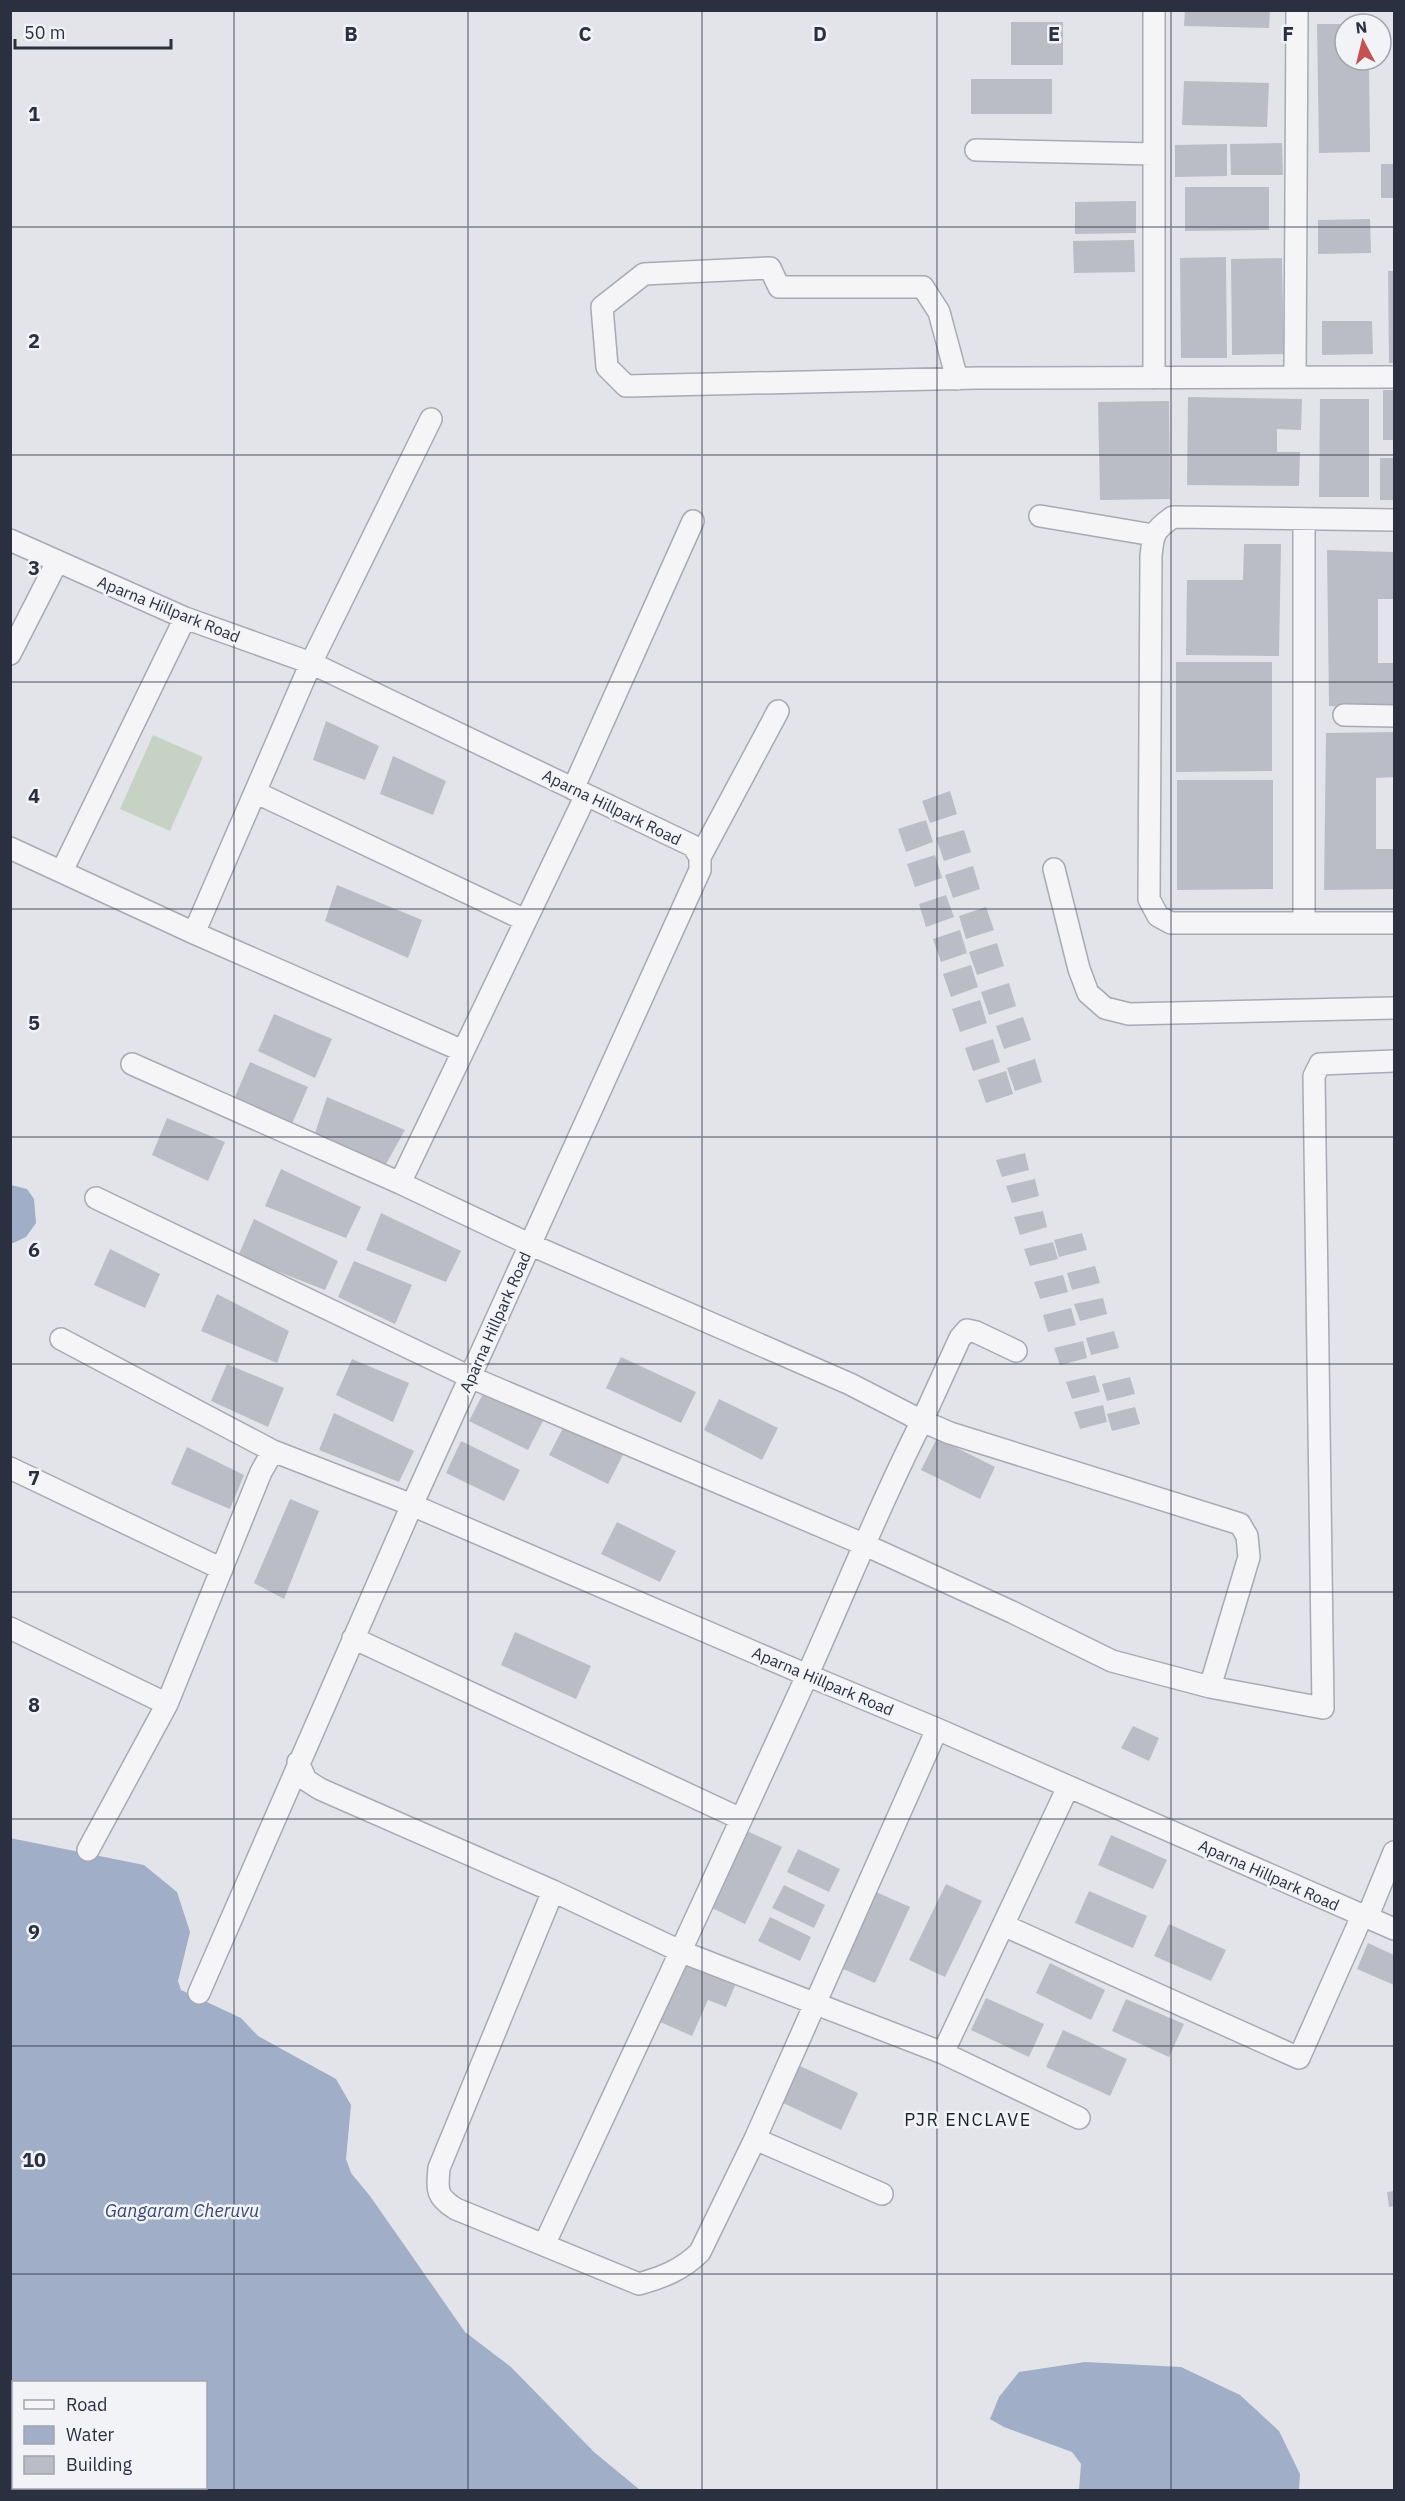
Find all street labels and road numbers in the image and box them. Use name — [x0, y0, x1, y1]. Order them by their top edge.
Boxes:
street label: Aparna Hillpark Road — [95, 571, 243, 647]
street label: Aparna Hillpark Road — [539, 765, 685, 849]
street label: Aparna Hillpark Road — [455, 1249, 535, 1395]
street label: Aparna Hillpark Road — [749, 1642, 897, 1720]
street label: Aparna Hillpark Road — [1196, 1835, 1342, 1915]

